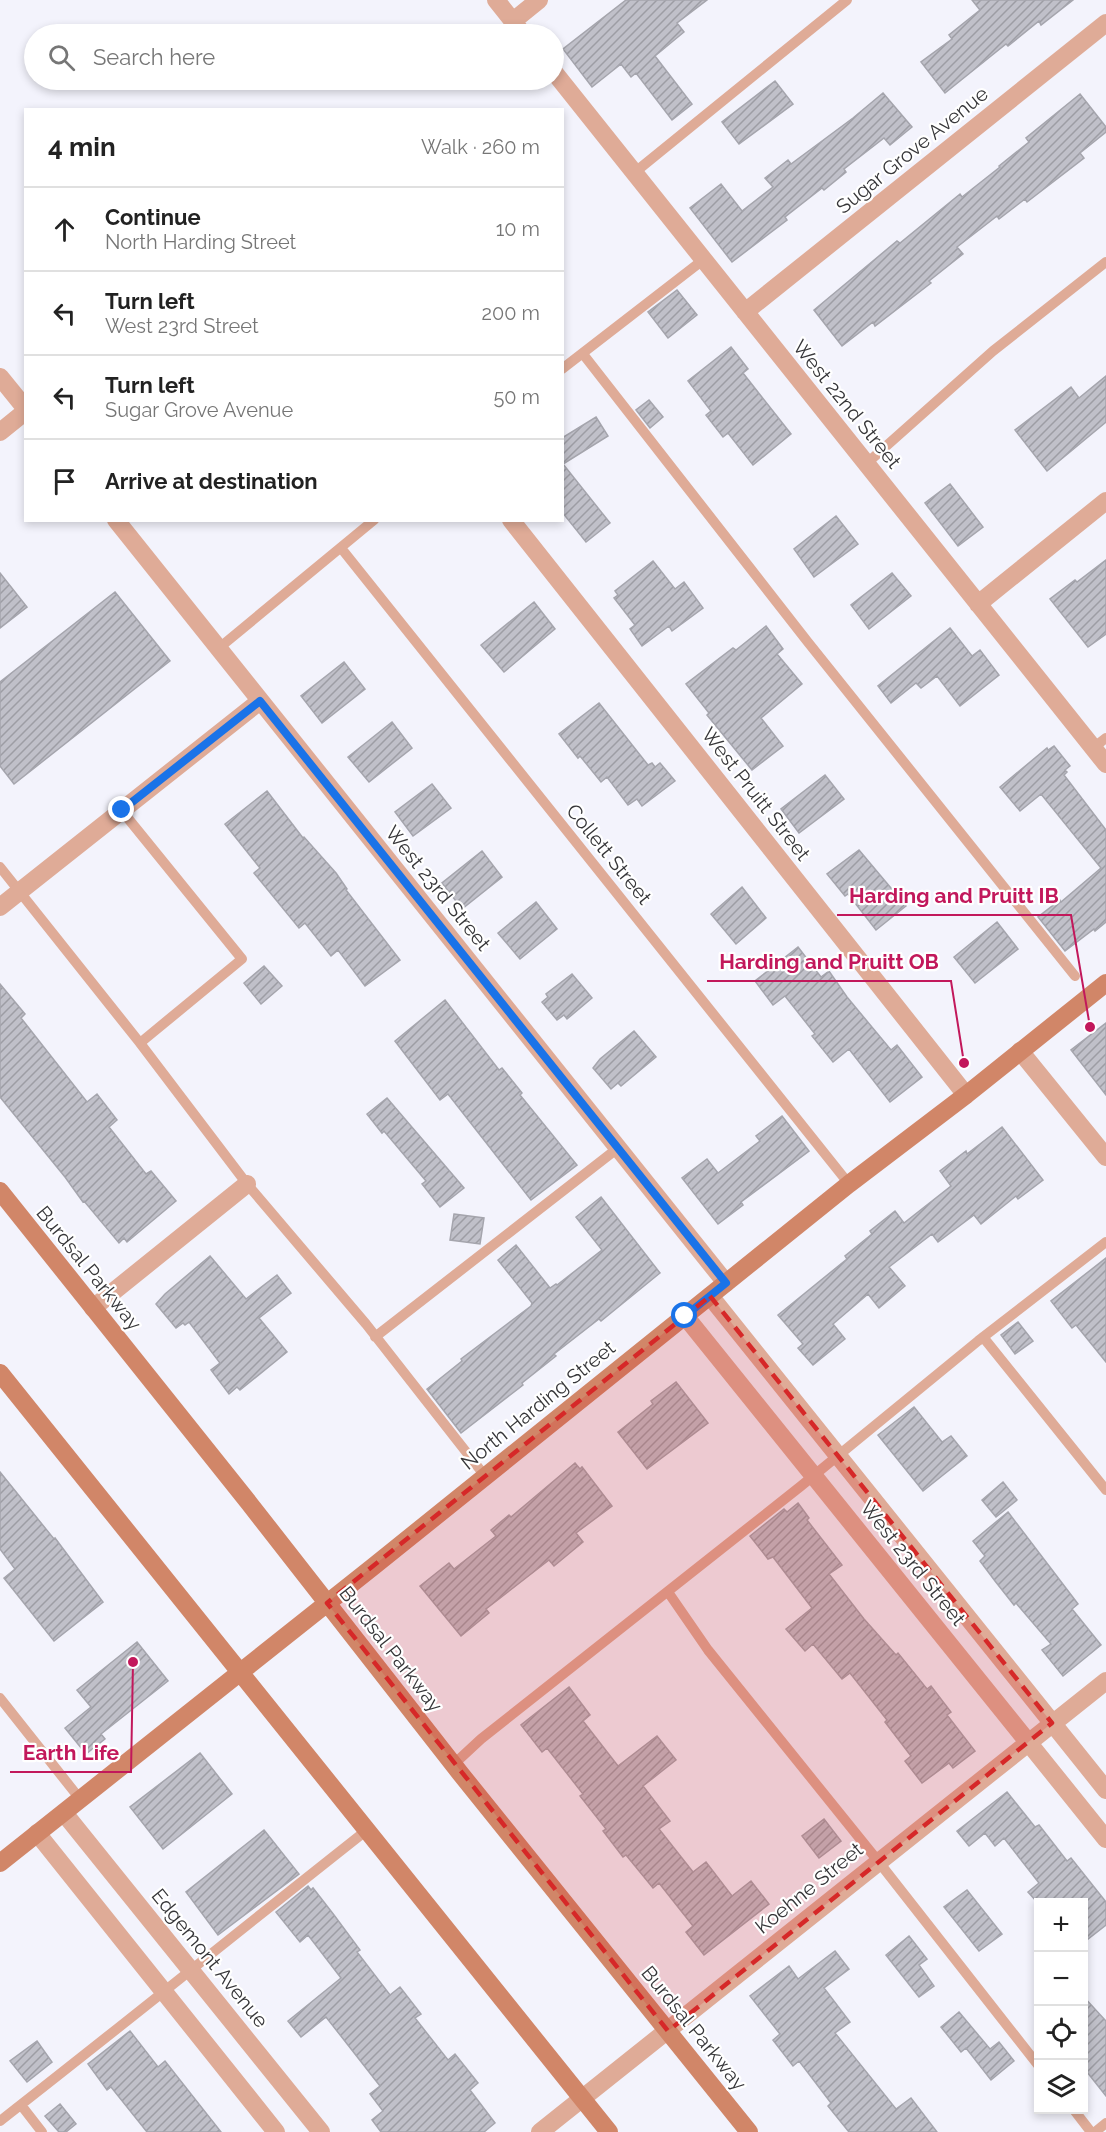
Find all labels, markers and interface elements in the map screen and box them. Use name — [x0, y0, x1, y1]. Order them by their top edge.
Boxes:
search box — [24, 24, 564, 90]
icon: search — [45, 41, 78, 74]
text: Search here — [93, 44, 215, 70]
street label: Sugar Grove Avenue — [831, 81, 993, 219]
text: 4 min — [48, 132, 116, 162]
text: Walk · 260 m — [421, 135, 540, 159]
text: Continue — [105, 204, 201, 230]
icon: ahead — [48, 213, 81, 246]
text: 10 m — [496, 217, 540, 241]
text: North Harding Street — [105, 230, 296, 254]
text: Turn left — [105, 288, 195, 314]
icon: left — [48, 297, 81, 330]
text: 200 m — [482, 301, 540, 325]
text: West 23rd Street — [105, 314, 259, 338]
street label: West 22nd Street — [788, 335, 906, 473]
text: Turn left — [105, 372, 195, 398]
icon: left — [48, 381, 81, 414]
text: 50 m — [493, 385, 540, 409]
text: Sugar Grove Avenue — [105, 398, 293, 422]
icon: arrive — [48, 465, 81, 498]
text: Arrive at destination — [105, 468, 318, 494]
street label: West Pruitt Street — [697, 723, 816, 866]
route end — [108, 796, 134, 822]
street label: Collett Street — [561, 799, 657, 909]
street label: West 23rd Street — [380, 821, 496, 955]
callout: Harding and Pruitt IB — [837, 876, 1071, 915]
text: Harding and Pruitt IB — [849, 883, 1059, 908]
callout: Harding and Pruitt OB — [707, 942, 951, 981]
text: Harding and Pruitt OB — [719, 949, 939, 974]
street label: Burdsal Parkway — [31, 1201, 147, 1335]
route start — [671, 1302, 697, 1328]
street label: North Harding Street — [456, 1335, 620, 1475]
street label: West 23rd Street — [855, 1496, 971, 1630]
street label: Burdsal Parkway — [334, 1581, 448, 1717]
callout: Earth Life — [10, 1733, 131, 1772]
text: Earth Life — [23, 1740, 120, 1765]
street label: Koehne Street — [750, 1837, 868, 1939]
street label: Edgemont Avenue — [147, 1884, 273, 2032]
map controls — [1034, 1898, 1088, 2114]
button: + — [1034, 1898, 1088, 1952]
button: − — [1034, 1952, 1088, 2006]
street label: Burdsal Parkway — [636, 1961, 752, 2095]
button: locate — [1034, 2006, 1088, 2060]
button: layers — [1034, 2060, 1088, 2114]

